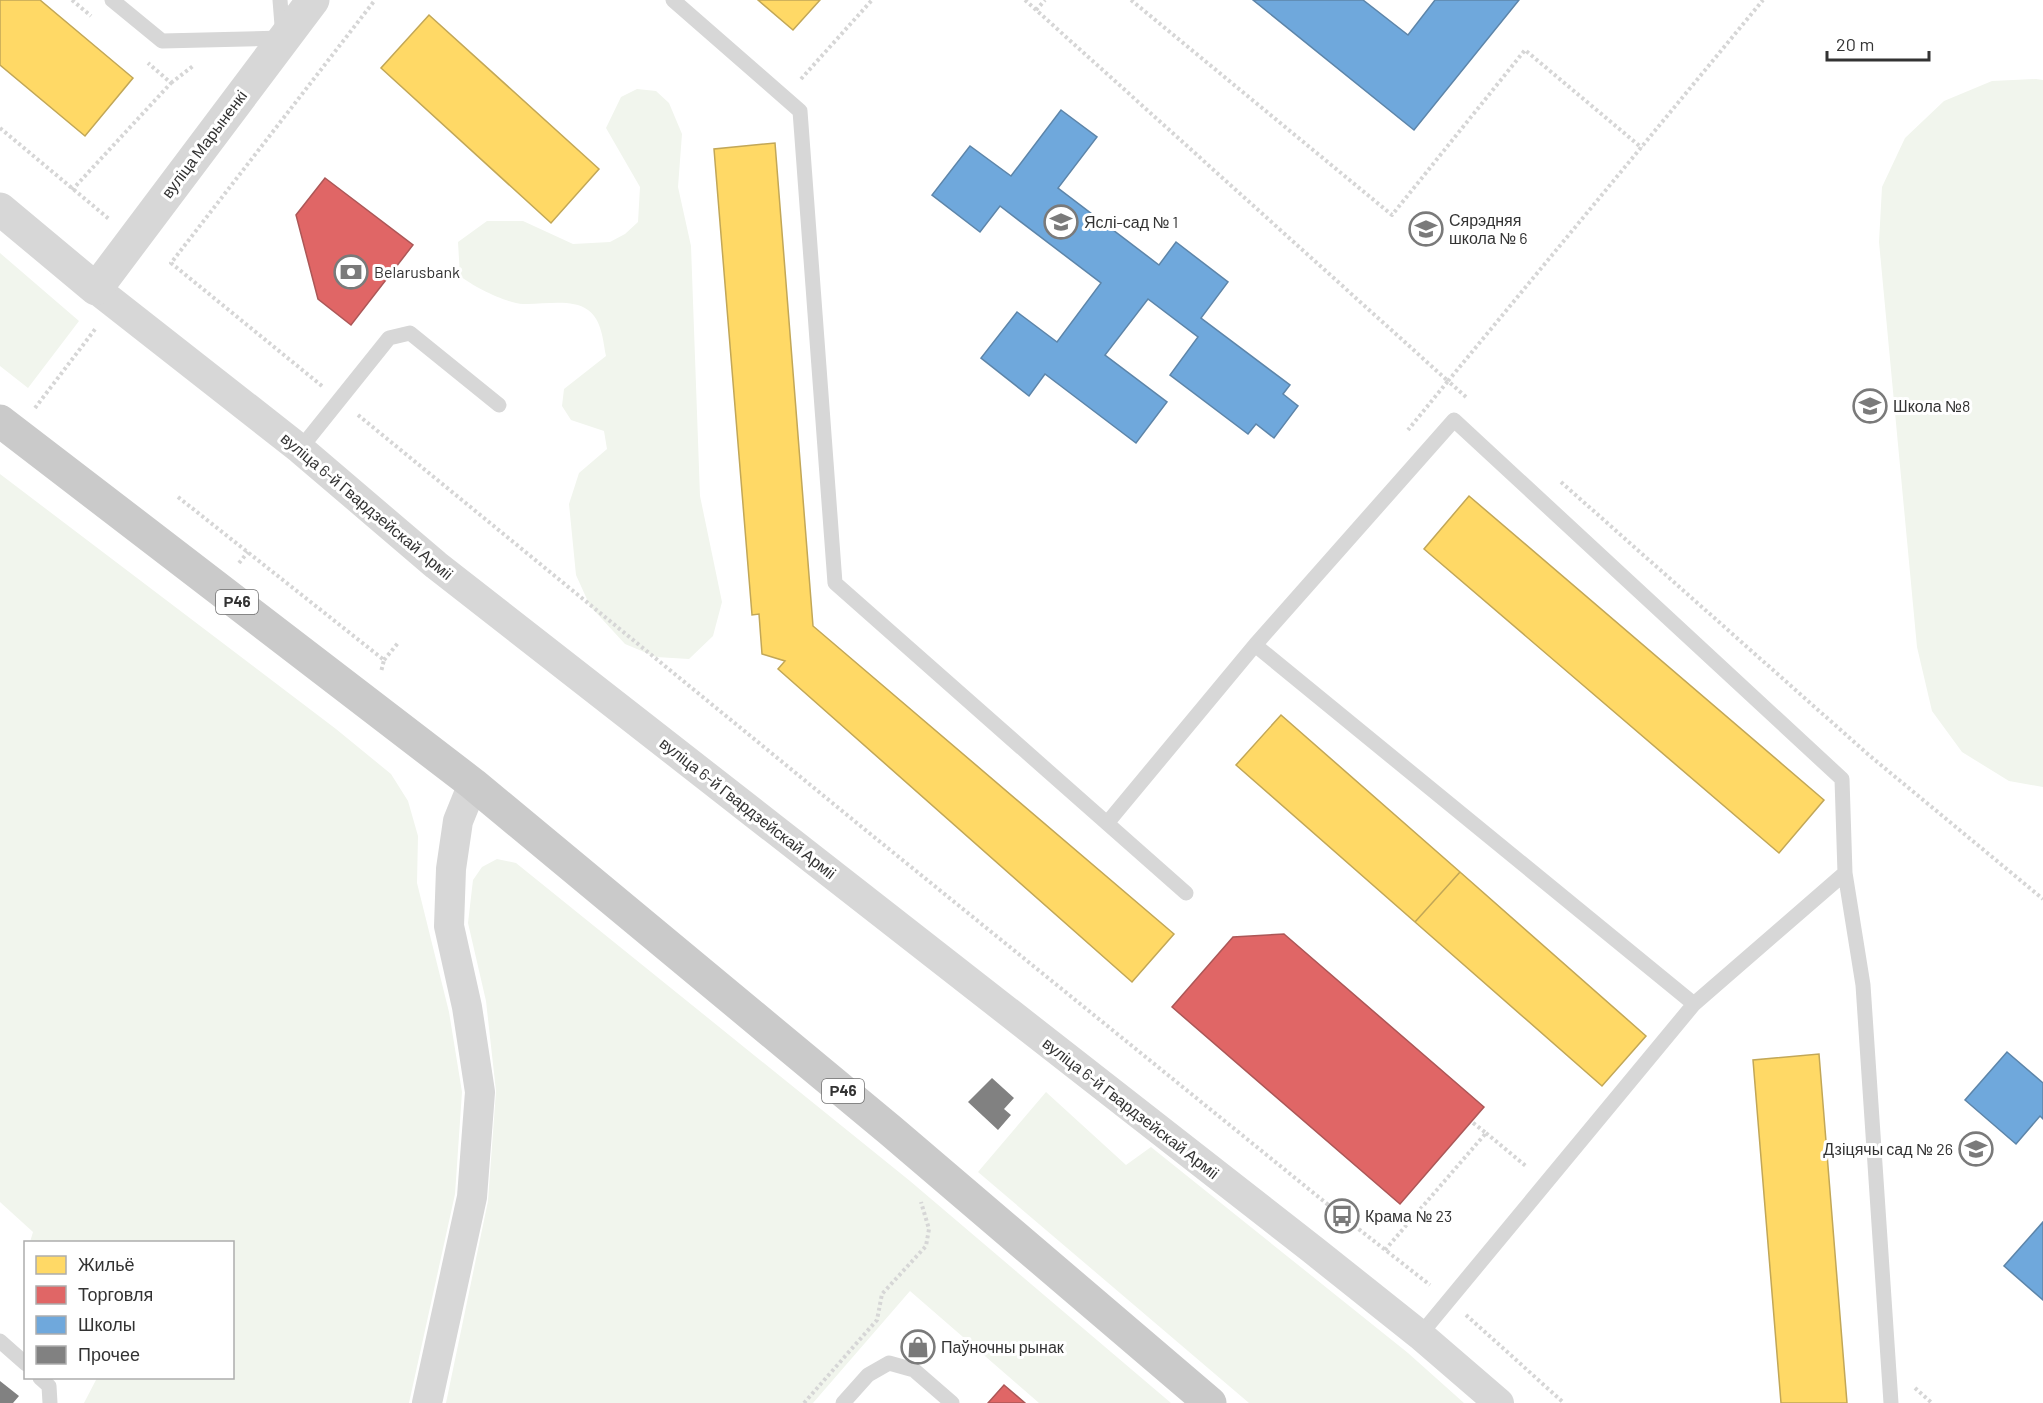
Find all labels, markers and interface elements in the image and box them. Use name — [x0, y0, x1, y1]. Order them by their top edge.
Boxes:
scale bar — [1827, 24, 1929, 62]
text: 20 m — [1836, 33, 1874, 55]
street label: вуліца Марыненкі — [157, 86, 250, 201]
school or university icon: Яслі-сад № 1 — [1043, 204, 1079, 240]
place label: Сярэдняя школа № 6 — [1449, 210, 1528, 247]
school or university icon: Сярэдняя школа № 6 — [1408, 211, 1444, 247]
place label: Яслі-сад № 1 — [1084, 212, 1178, 231]
bank icon: Belarusbank — [333, 254, 369, 290]
place label: Belarusbank — [374, 262, 460, 281]
school or university icon: Школа №8 — [1852, 388, 1888, 424]
place label: Школа №8 — [1893, 396, 1970, 415]
street label: вуліца 6-й Гвардзейскай Арміі — [278, 428, 457, 583]
road number: Р46 — [216, 590, 258, 614]
street label: вуліца 6-й Гвардзейскай Арміі — [656, 733, 840, 882]
street label: вуліца 6-й Гвардзейскай Арміі — [1039, 1033, 1223, 1182]
road number: Р46 — [822, 1079, 864, 1103]
school or university icon: Дзіцячы сад № 26 — [1958, 1131, 1994, 1167]
place label: Дзіцячы сад № 26 — [1823, 1139, 1953, 1158]
bus stop icon: Крама № 23 — [1324, 1198, 1360, 1234]
place label: Крама № 23 — [1365, 1206, 1452, 1225]
legend — [24, 1241, 234, 1379]
text: Жильё — [78, 1253, 135, 1275]
text: Торговля — [78, 1283, 153, 1305]
text: Школы — [78, 1313, 136, 1335]
shop icon: Паўночны рынак — [900, 1329, 936, 1365]
place label: Паўночны рынак — [941, 1337, 1065, 1356]
text: Прочее — [78, 1343, 140, 1365]

